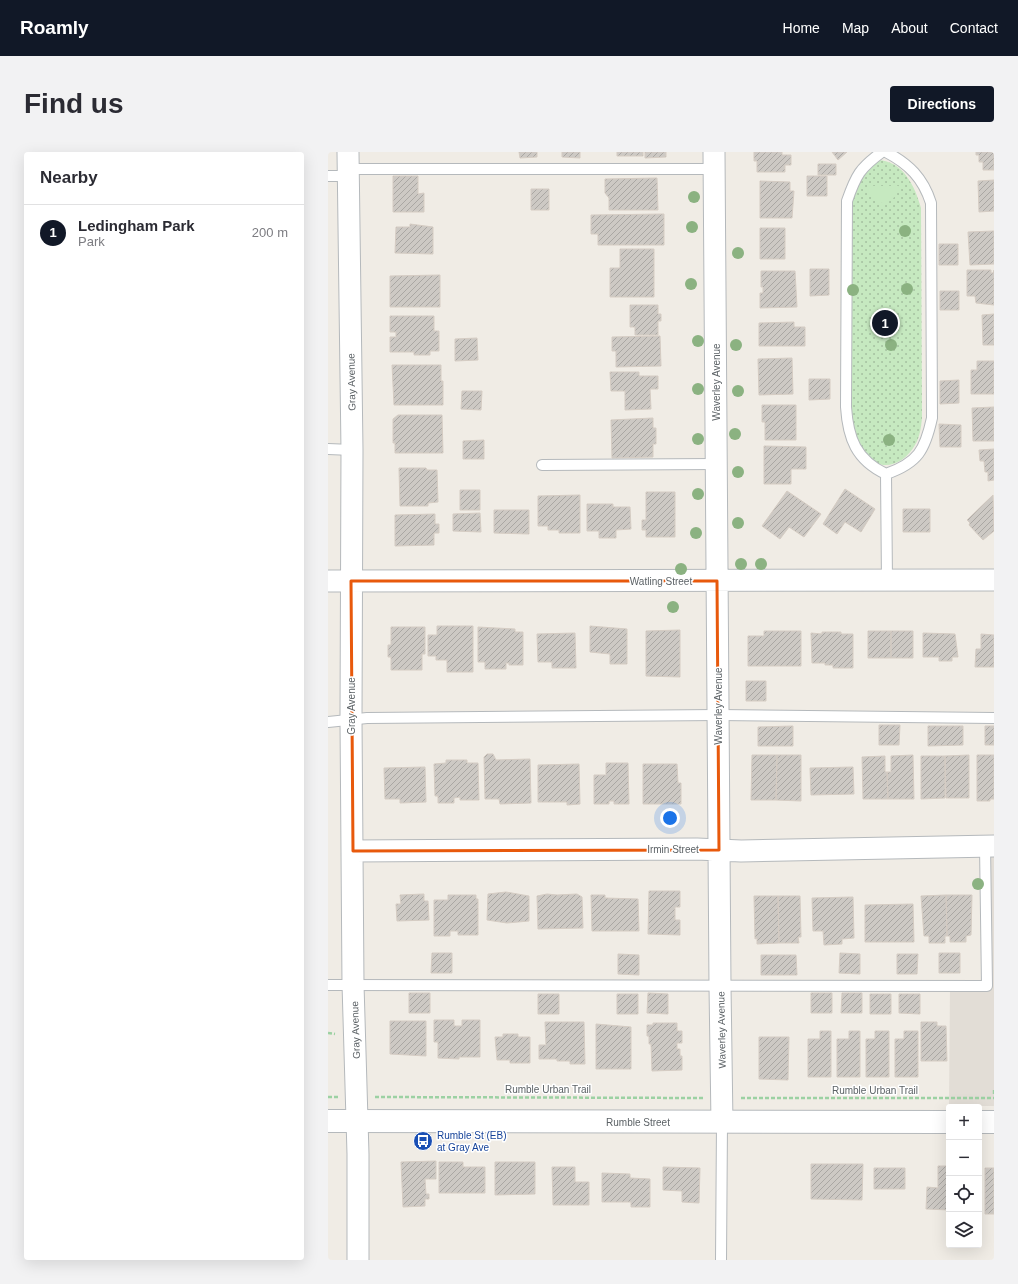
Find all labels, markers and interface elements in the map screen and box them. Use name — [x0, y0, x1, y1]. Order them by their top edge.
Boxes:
text: Roamly — [20, 17, 89, 38]
text: Home — [783, 20, 820, 36]
text: Map — [842, 20, 869, 36]
text: About — [891, 20, 928, 36]
text: Contact — [950, 20, 998, 36]
button: Directions — [890, 86, 994, 122]
text: Find us — [24, 88, 124, 119]
text: Nearby — [40, 168, 98, 187]
text: Ledingham Park — [78, 217, 195, 234]
text: 1 — [49, 225, 57, 240]
text: 200 m — [252, 225, 288, 240]
text: Park — [78, 234, 105, 249]
pin: 1 — [872, 308, 898, 338]
street label: Waverley Avenue — [711, 343, 722, 421]
street label: Gray Avenue — [345, 353, 358, 411]
street label: Watling Street — [630, 576, 692, 587]
street label: Waverley Avenue — [713, 667, 724, 745]
street label: Gray Avenue — [346, 677, 357, 735]
your location — [660, 808, 680, 828]
street label: Irmin Street — [647, 844, 699, 855]
street label: Waverley Avenue — [715, 991, 728, 1069]
street label: Gray Avenue — [349, 1001, 362, 1059]
street label: Rumble Urban Trail — [505, 1084, 591, 1095]
street label: Rumble Urban Trail — [832, 1085, 918, 1096]
map controls — [946, 1104, 982, 1248]
button: + — [946, 1104, 982, 1140]
street label: Rumble Street — [606, 1117, 670, 1128]
bus stop icon: Rumble St (EB) at Gray Ave — [412, 1130, 434, 1152]
place label: Rumble St (EB) at Gray Ave — [437, 1130, 506, 1153]
button: − — [946, 1140, 982, 1176]
button: locate — [946, 1176, 982, 1212]
button: layers — [946, 1212, 982, 1248]

